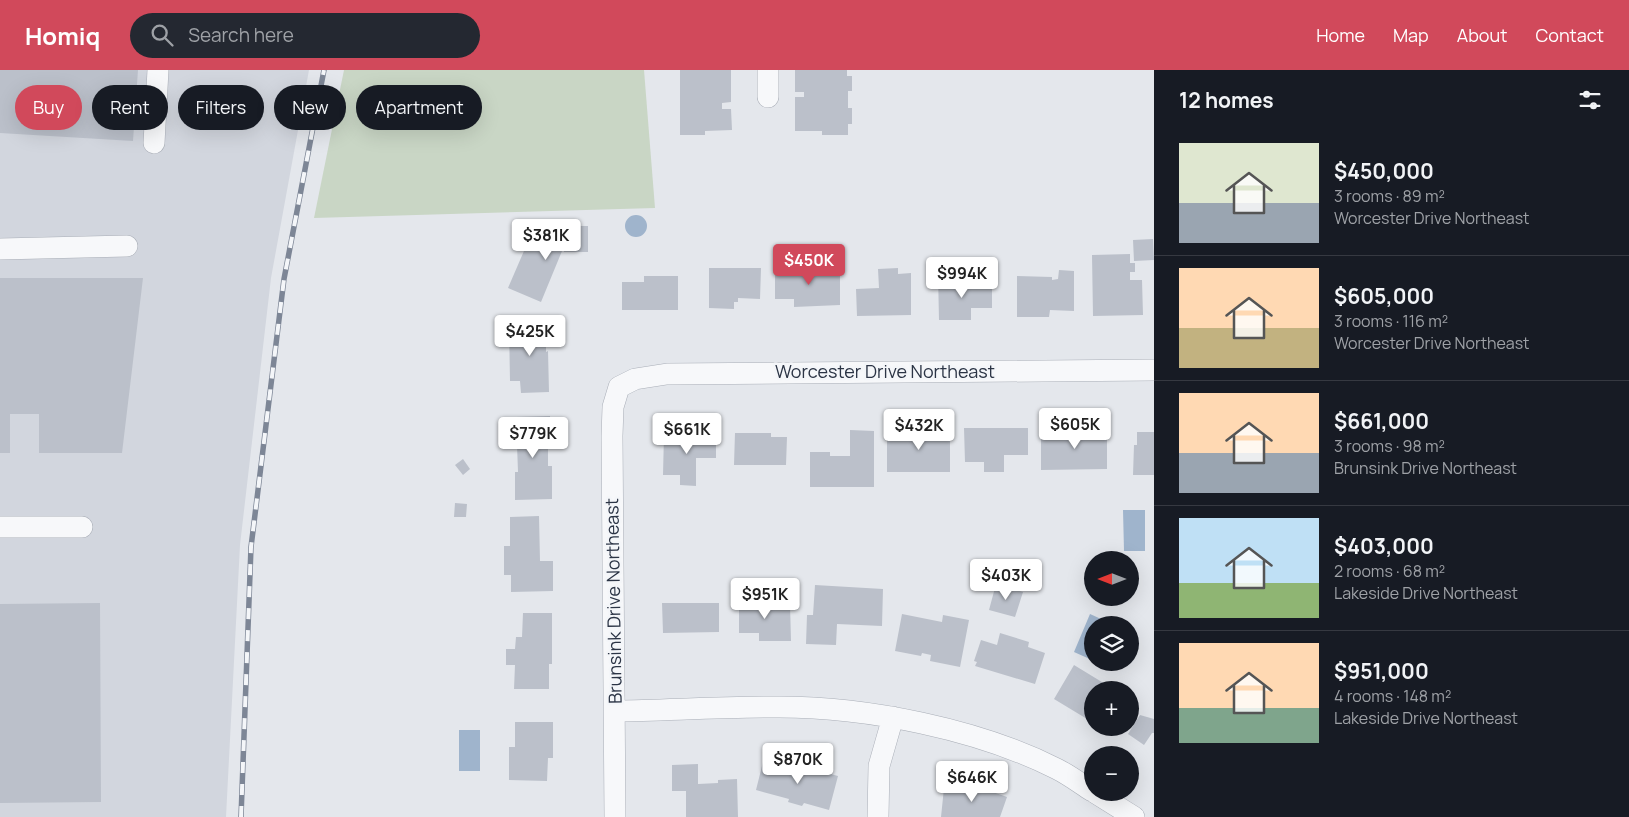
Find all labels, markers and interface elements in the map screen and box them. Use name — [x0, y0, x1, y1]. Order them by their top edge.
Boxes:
search box — [130, 13, 480, 58]
text: Homiq — [25, 19, 100, 52]
icon: search — [148, 21, 176, 49]
text: Search here — [188, 22, 294, 48]
text: Home — [1316, 23, 1365, 47]
text: Map — [1393, 23, 1429, 47]
text: About — [1457, 23, 1507, 47]
text: Contact — [1535, 23, 1604, 47]
chip: Buy — [15, 85, 82, 130]
chip: Rent — [92, 85, 168, 130]
chip: Filters — [178, 85, 264, 130]
chip: New — [274, 85, 346, 130]
chip: Apartment — [356, 85, 482, 130]
text: 12 homes — [1179, 86, 1274, 114]
icon: filters — [1576, 86, 1604, 114]
text: $450,000 — [1334, 157, 1434, 185]
icon: home — [1219, 163, 1279, 223]
text: 3 rooms · 89 m² — [1334, 185, 1445, 207]
text: Worcester Drive Northeast — [1334, 207, 1529, 229]
pin: $381K — [511, 218, 581, 261]
text: $381K — [523, 224, 569, 246]
pin: $450K — [774, 244, 844, 286]
text: $450K — [784, 249, 834, 271]
pin: $994K — [927, 256, 997, 299]
text: $994K — [937, 262, 987, 284]
text: $605,000 — [1334, 282, 1434, 310]
icon: home — [1219, 288, 1279, 348]
text: 3 rooms · 116 m² — [1334, 310, 1448, 332]
pin: $425K — [495, 314, 565, 357]
text: $425K — [505, 320, 555, 342]
text: Worcester Drive Northeast — [1334, 332, 1529, 354]
street label: Worcester Drive Northeast — [775, 359, 995, 383]
text: $661,000 — [1334, 407, 1429, 435]
pin: $432K — [884, 408, 954, 451]
pin: $605K — [1040, 408, 1110, 450]
pin: $661K — [652, 412, 722, 455]
text: $605K — [1050, 413, 1100, 435]
icon: home — [1219, 413, 1279, 473]
text: $432K — [895, 414, 943, 436]
pin: $779K — [498, 416, 568, 459]
text: $661K — [663, 418, 711, 440]
text: $779K — [509, 422, 557, 444]
text: 3 rooms · 98 m² — [1334, 435, 1445, 457]
text: Brunsink Drive Northeast — [1334, 457, 1517, 479]
street label: Brunsink Drive Northeast — [599, 498, 627, 704]
text: $403,000 — [1334, 532, 1434, 560]
icon: home — [1219, 538, 1279, 598]
north arrow — [1084, 551, 1139, 606]
map controls — [1084, 551, 1139, 801]
pin: $403K — [971, 558, 1041, 601]
text: 2 rooms · 68 m² — [1334, 560, 1445, 582]
text: $403K — [981, 564, 1031, 586]
pin: $951K — [730, 578, 800, 620]
text: Lakeside Drive Northeast — [1334, 582, 1518, 604]
text: $951K — [742, 583, 788, 605]
button: layers — [1084, 616, 1139, 671]
text: $951,000 — [1334, 657, 1429, 685]
icon: home — [1219, 663, 1279, 723]
button: + — [1084, 681, 1139, 736]
text: 4 rooms · 148 m² — [1334, 685, 1451, 707]
text: Lakeside Drive Northeast — [1334, 707, 1518, 729]
pin: $870K — [763, 742, 833, 785]
button: − — [1084, 746, 1139, 801]
text: $870K — [773, 748, 823, 770]
pin: $646K — [937, 760, 1007, 803]
text: $646K — [947, 766, 997, 788]

